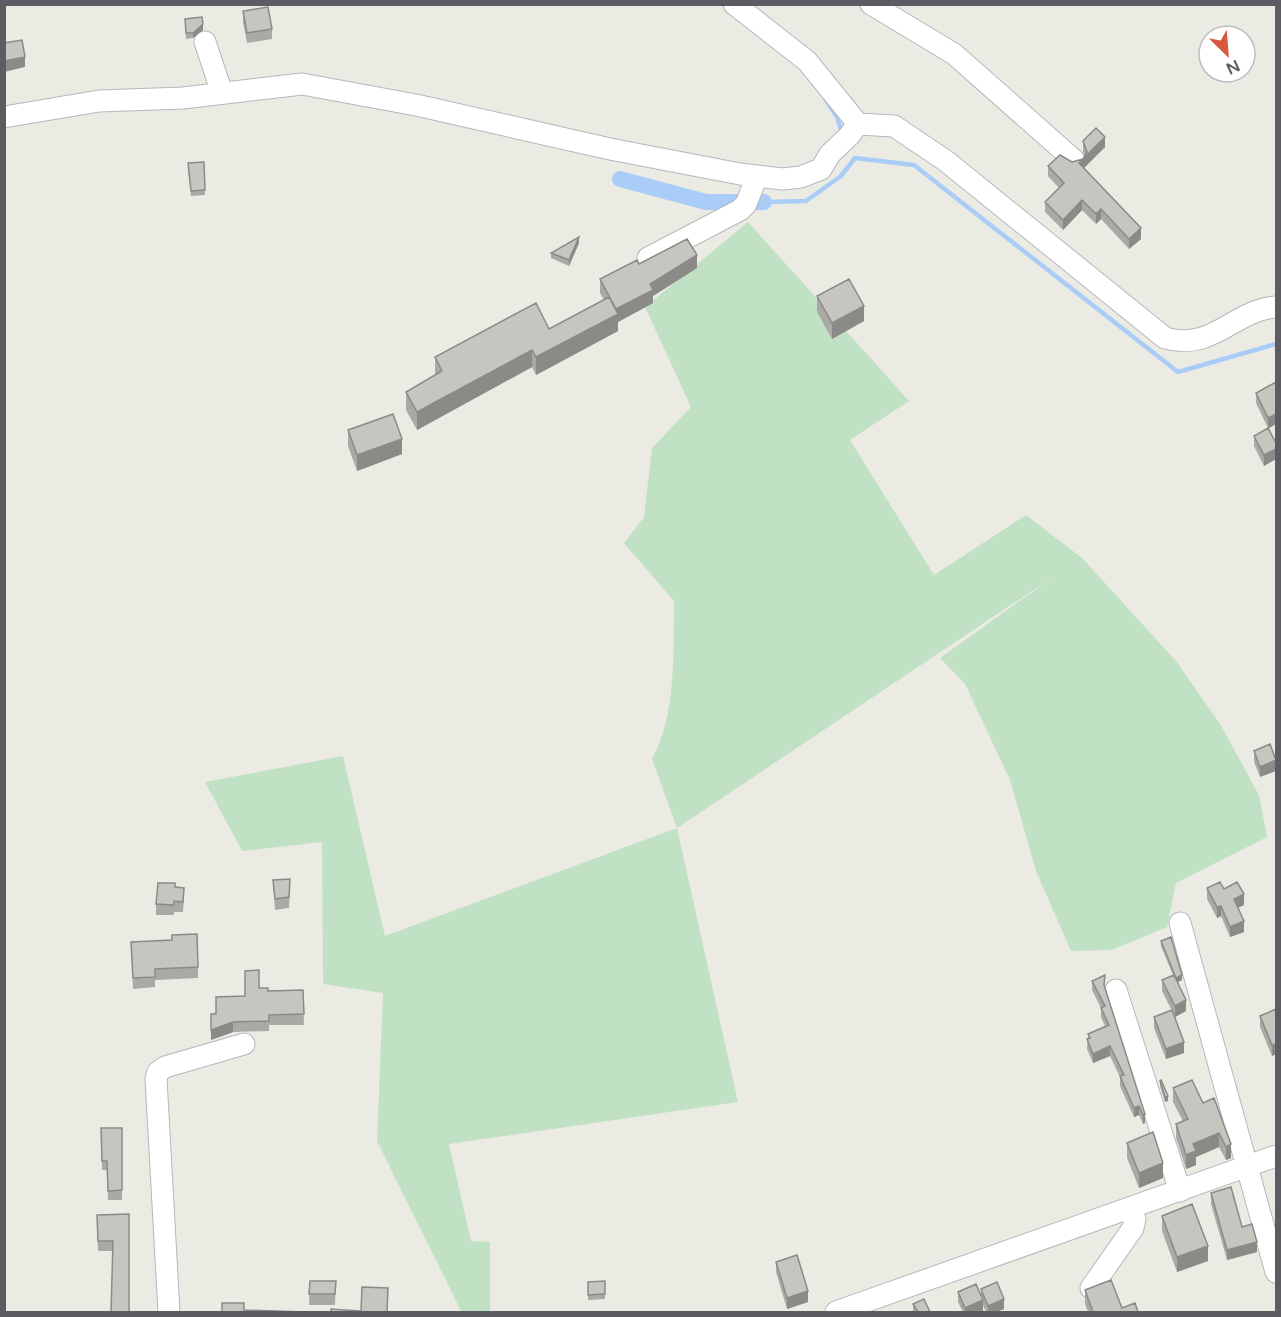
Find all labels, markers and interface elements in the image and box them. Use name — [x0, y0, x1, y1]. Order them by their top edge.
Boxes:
north arrow — [1197, 24, 1257, 84]
text: N — [1223, 55, 1243, 78]

